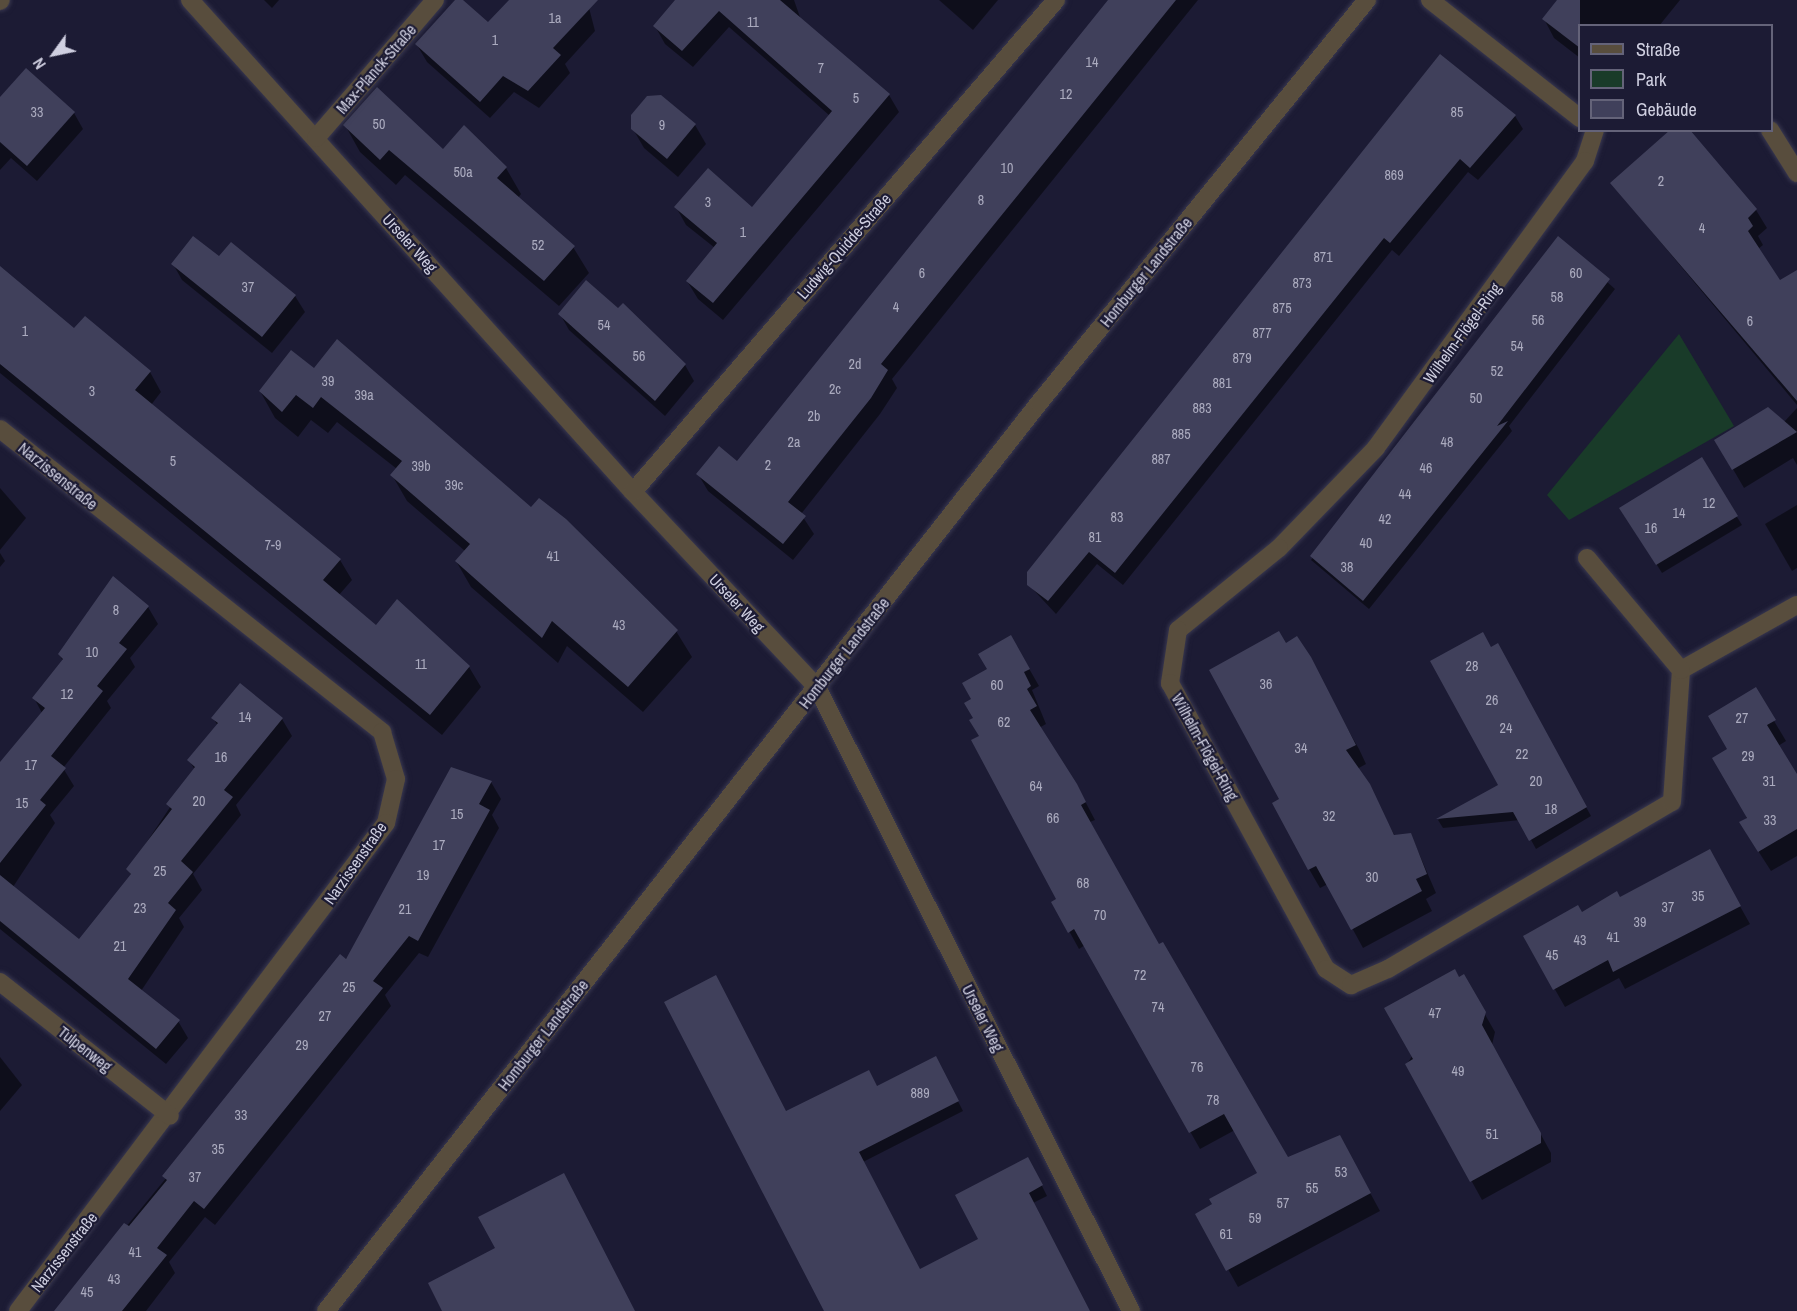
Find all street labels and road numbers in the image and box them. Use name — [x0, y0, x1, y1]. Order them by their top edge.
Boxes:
street label: Max-Planck-Straße — [332, 20, 420, 118]
street label: Ludwig-Quidde-Straße — [793, 189, 895, 303]
street label: Urseler Weg — [379, 210, 441, 276]
street label: Homburger Landstraße — [1096, 213, 1196, 331]
street label: Wilhelm-Flögel-Ring — [1419, 279, 1505, 387]
street label: Narzissenstraße — [15, 438, 101, 514]
street label: Urseler Weg — [705, 570, 769, 636]
street label: Homburger Landstraße — [795, 594, 893, 712]
street label: Wilhelm-Flögel-Ring — [1168, 690, 1242, 804]
street label: Narzissenstraße — [320, 818, 390, 908]
street label: Homburger Landstraße — [494, 976, 592, 1094]
street label: Urseler Weg — [958, 981, 1008, 1055]
street label: Tulpenweg — [54, 1022, 116, 1076]
street label: Narzissenstraße — [27, 1208, 101, 1296]

